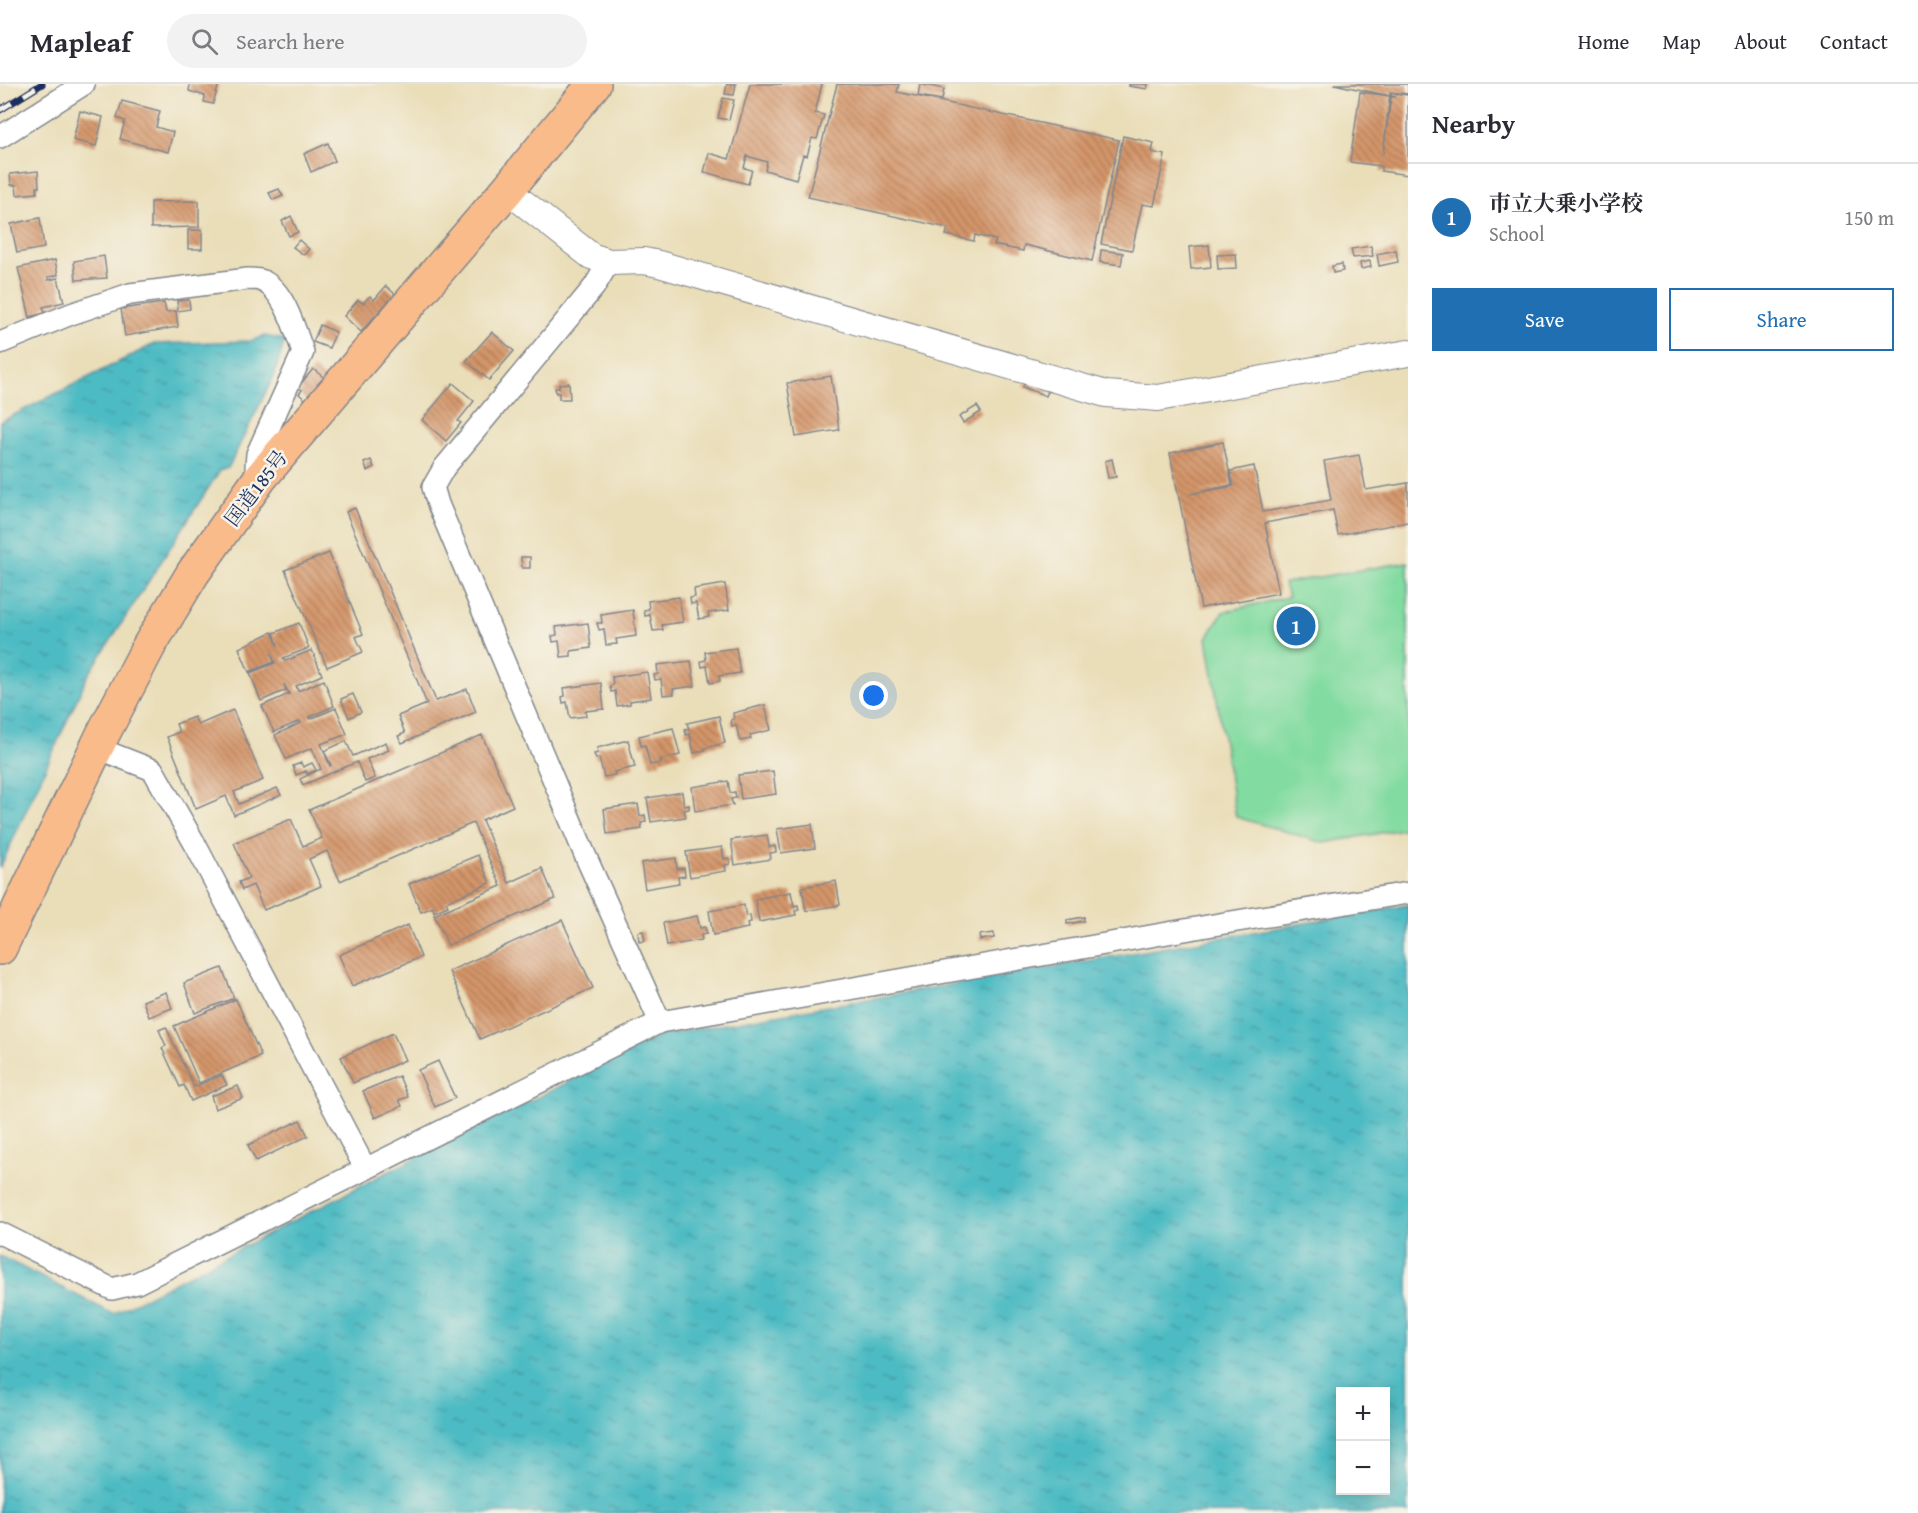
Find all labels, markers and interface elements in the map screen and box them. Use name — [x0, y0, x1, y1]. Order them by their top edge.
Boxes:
search box — [167, 14, 587, 68]
text: Mapleaf — [30, 21, 131, 62]
icon: search — [188, 25, 221, 58]
text: Search here — [236, 25, 345, 57]
text: Home — [1578, 26, 1629, 57]
text: Map — [1662, 26, 1701, 57]
text: About — [1734, 26, 1787, 57]
text: Contact — [1820, 26, 1888, 57]
text: Nearby — [1432, 104, 1515, 143]
text: 市立大乗小学校 — [1489, 187, 1643, 219]
text: 1 — [1446, 203, 1457, 232]
text: 150 m — [1844, 203, 1894, 232]
text: School — [1489, 219, 1545, 248]
button: Save — [1432, 288, 1657, 351]
button: Share — [1669, 288, 1894, 351]
street label: 国道185号 — [217, 443, 294, 532]
pin: 1 — [1276, 604, 1316, 648]
your location — [859, 681, 888, 710]
map controls — [1336, 1387, 1390, 1495]
button: + — [1336, 1387, 1390, 1441]
button: − — [1336, 1441, 1390, 1495]

